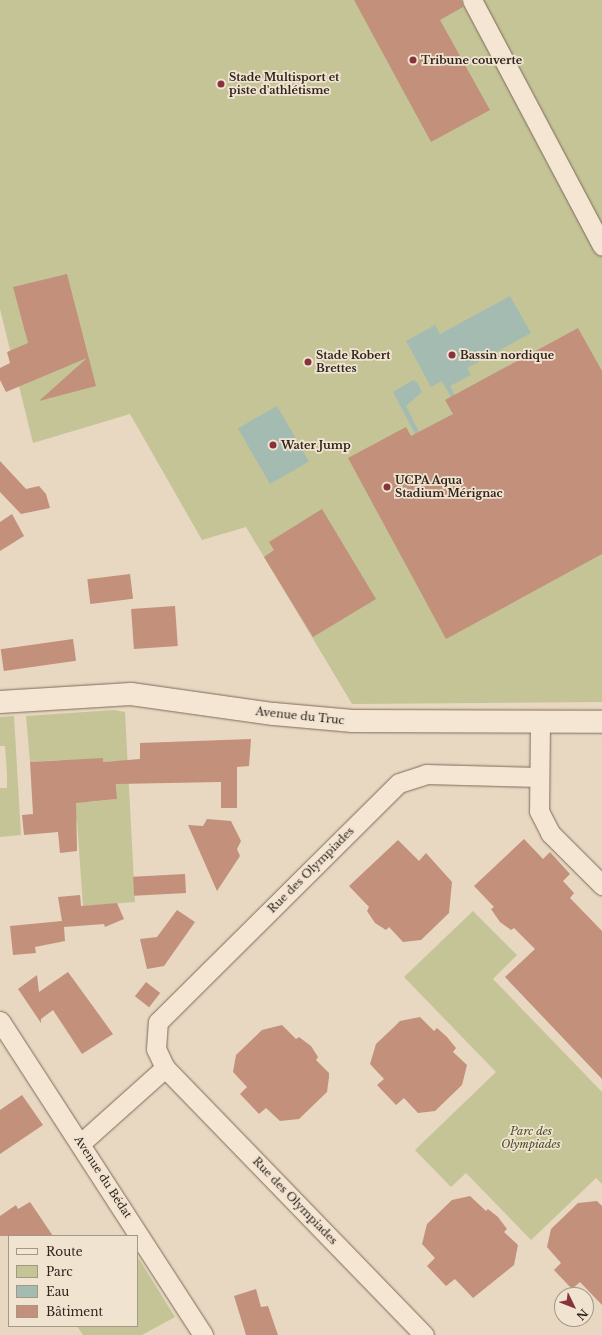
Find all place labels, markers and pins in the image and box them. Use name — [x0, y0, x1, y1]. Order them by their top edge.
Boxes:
place label: Tribune couverte — [421, 53, 522, 67]
marker: Tribune couverte — [408, 55, 418, 65]
place label: Stade Multisport et piste d'athlétisme — [229, 71, 339, 97]
marker: Stade Multisport et piste d'athlétisme — [216, 79, 226, 89]
place label: Bassin nordique — [460, 348, 554, 362]
place label: Stade Robert Brettes — [316, 349, 390, 375]
marker: Bassin nordique — [447, 350, 457, 360]
marker: Stade Robert Brettes — [303, 357, 313, 367]
place label: Water Jump — [281, 438, 351, 452]
marker: Water Jump — [268, 440, 278, 450]
place label: UCPA Aqua Stadium Mérignac — [395, 474, 503, 500]
marker: UCPA Aqua Stadium Mérignac — [382, 482, 392, 492]

